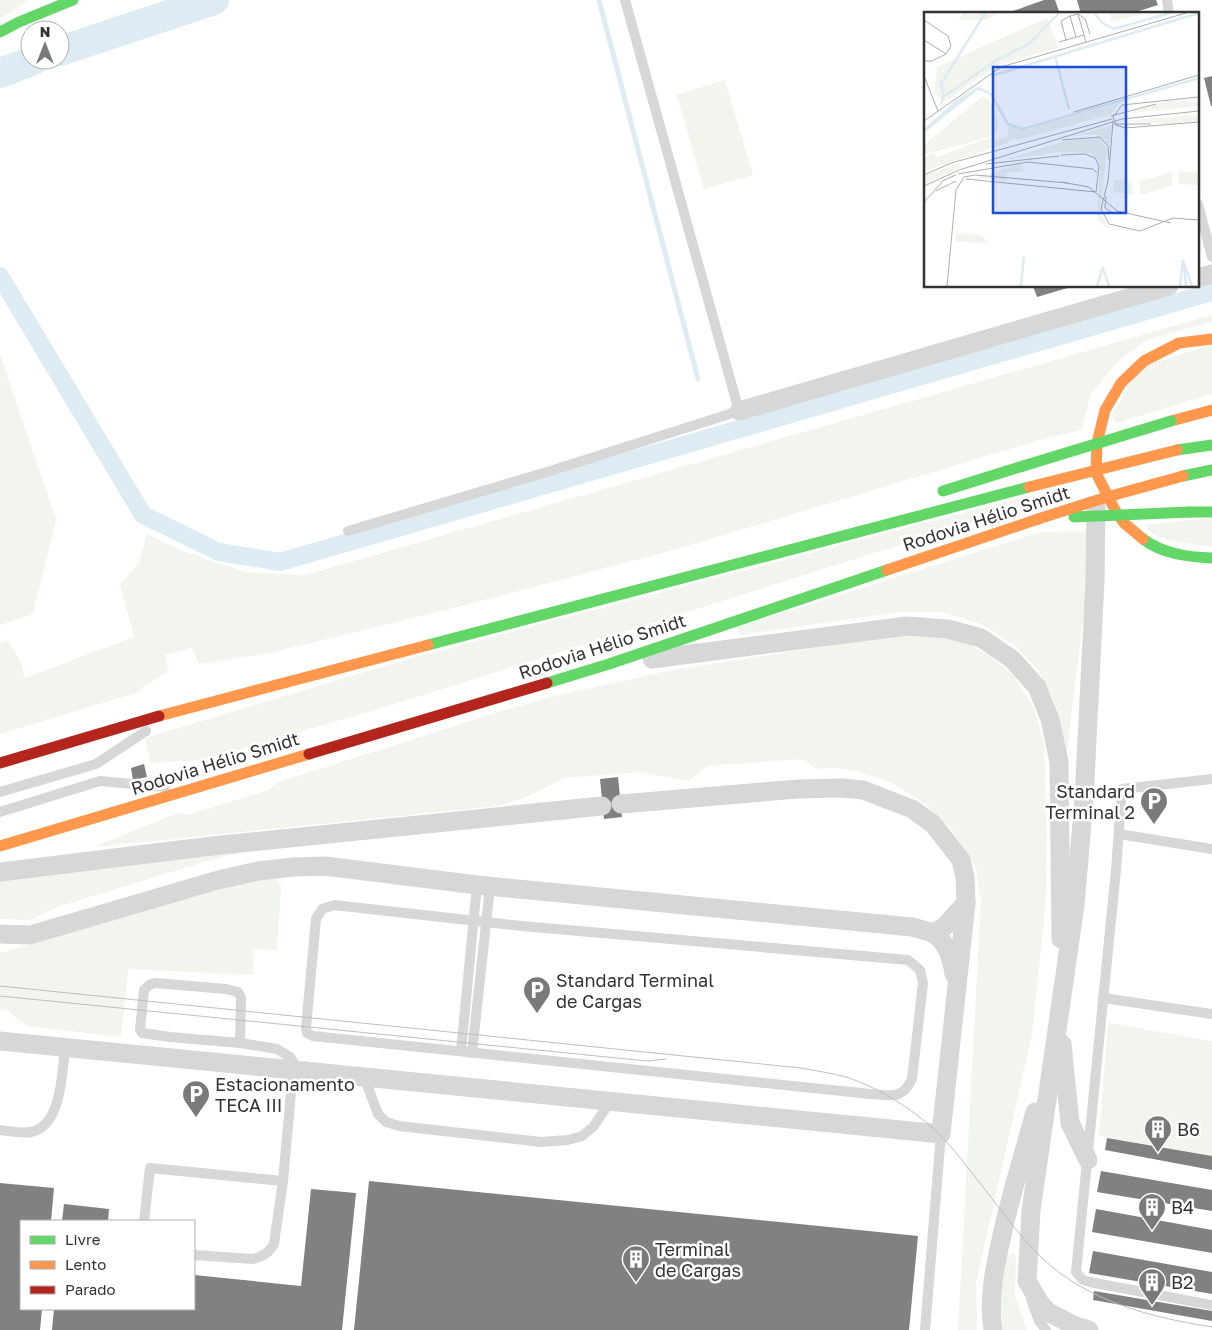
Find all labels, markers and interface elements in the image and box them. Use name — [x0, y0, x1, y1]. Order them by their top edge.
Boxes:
inset map — [924, 12, 1200, 288]
north arrow — [20, 20, 70, 70]
text: N — [40, 23, 50, 40]
street label: Rodovia Hélio Smidt — [900, 481, 1072, 555]
street label: Rodovia Hélio Smidt — [516, 609, 688, 683]
street label: Rodovia Hélio Smidt — [128, 727, 302, 799]
place label: Standard Terminal 2 — [1045, 780, 1135, 823]
parking icon: Standard Terminal 2 — [1139, 786, 1169, 825]
place label: Standard Terminal de Cargas — [556, 969, 714, 1012]
parking icon: Standard Terminal de Cargas — [522, 975, 552, 1014]
place label: Estacionamento TECA III — [215, 1073, 355, 1116]
parking icon: Estacionamento TECA III — [181, 1079, 211, 1118]
building icon: B6 — [1143, 1114, 1173, 1153]
place label: B6 — [1177, 1118, 1200, 1140]
building icon: B4 — [1137, 1192, 1167, 1231]
place label: B4 — [1171, 1196, 1194, 1218]
legend — [20, 1220, 195, 1310]
text: Livre — [65, 1230, 101, 1248]
place label: Terminal de Cargas — [655, 1238, 741, 1281]
building icon: Terminal de Cargas — [621, 1244, 651, 1283]
text: Lento — [65, 1255, 106, 1273]
building icon: B2 — [1137, 1267, 1167, 1306]
place label: B2 — [1171, 1271, 1194, 1293]
text: Parado — [65, 1280, 116, 1298]

